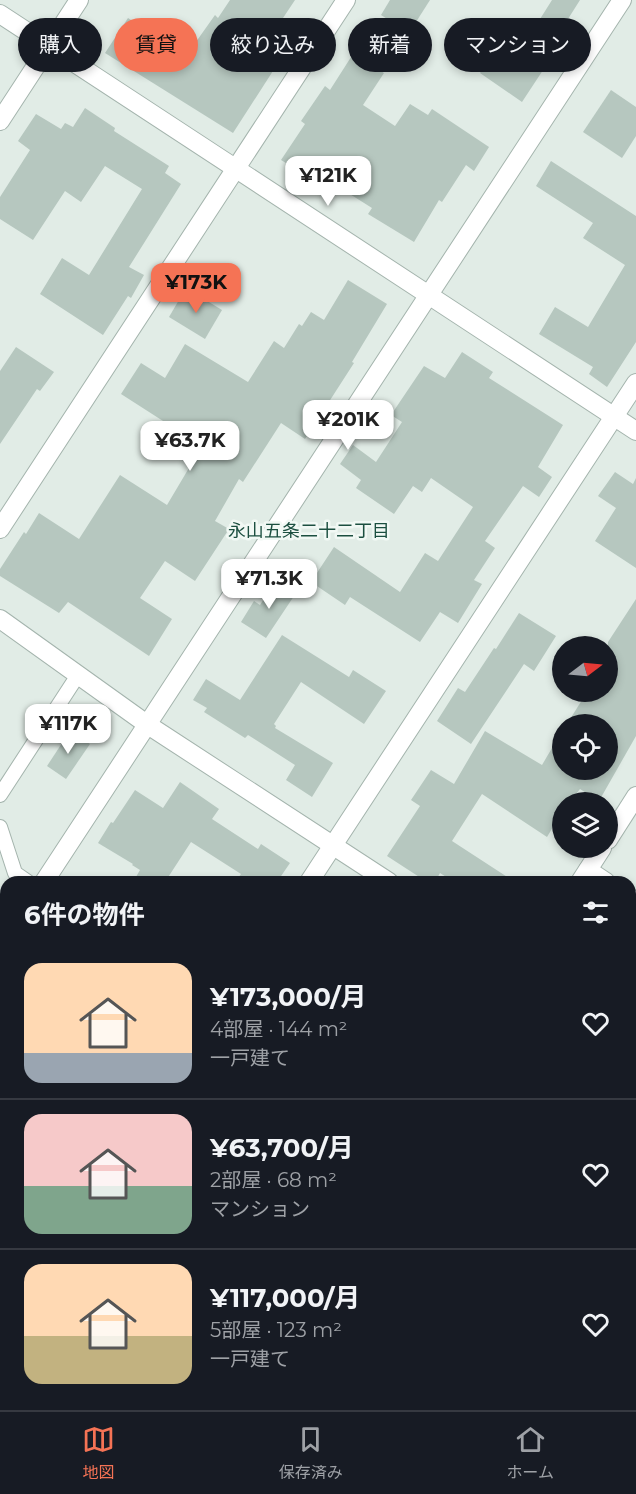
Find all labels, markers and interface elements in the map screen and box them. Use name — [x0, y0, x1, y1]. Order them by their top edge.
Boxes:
chip: 購入 — [18, 18, 102, 72]
chip: 賃貸 — [114, 18, 198, 72]
chip: 絞り込み — [210, 18, 336, 72]
chip: 新着 — [348, 18, 432, 72]
chip: マンション — [444, 18, 591, 72]
pin: ¥121K — [286, 156, 370, 207]
text: ¥121K — [299, 163, 357, 187]
pin: ¥173K — [154, 263, 238, 314]
text: ¥173K — [165, 270, 227, 294]
pin: ¥201K — [306, 400, 390, 451]
text: ¥201K — [317, 407, 379, 431]
pin: ¥63.7K — [141, 421, 239, 472]
text: ¥63.7K — [154, 428, 226, 452]
district label: 永山五条二十二丁目 — [228, 520, 390, 542]
pin: ¥71.3K — [220, 559, 318, 610]
text: ¥71.3K — [235, 566, 303, 590]
north arrow — [552, 636, 618, 702]
map controls — [552, 636, 618, 858]
pin: ¥117K — [26, 704, 110, 755]
text: ¥117K — [39, 711, 97, 735]
button: locate — [552, 714, 618, 780]
button: layers — [552, 792, 618, 858]
icon: filters — [579, 896, 612, 929]
text: 6件の物件 — [24, 899, 145, 931]
text: ¥173,000/月 — [210, 981, 367, 1013]
icon: home — [72, 987, 144, 1059]
icon: heart — [579, 1007, 612, 1040]
text: 4部屋 · 144 m² — [210, 1017, 347, 1041]
text: 一戸建て — [210, 1046, 290, 1070]
text: ¥63,700/月 — [210, 1132, 354, 1164]
icon: home — [72, 1138, 144, 1210]
icon: heart — [579, 1158, 612, 1191]
text: 2部屋 · 68 m² — [210, 1168, 337, 1192]
text: マンション — [210, 1197, 310, 1221]
text: ¥117,000/月 — [210, 1282, 360, 1314]
icon: home — [72, 1288, 144, 1360]
icon: heart — [579, 1308, 612, 1341]
text: 5部屋 · 123 m² — [210, 1318, 342, 1342]
text: 一戸建て — [210, 1347, 290, 1371]
tab: 地図 — [82, 1423, 115, 1483]
tab: 保存済み — [279, 1423, 343, 1483]
tab: ホーム — [507, 1423, 554, 1483]

